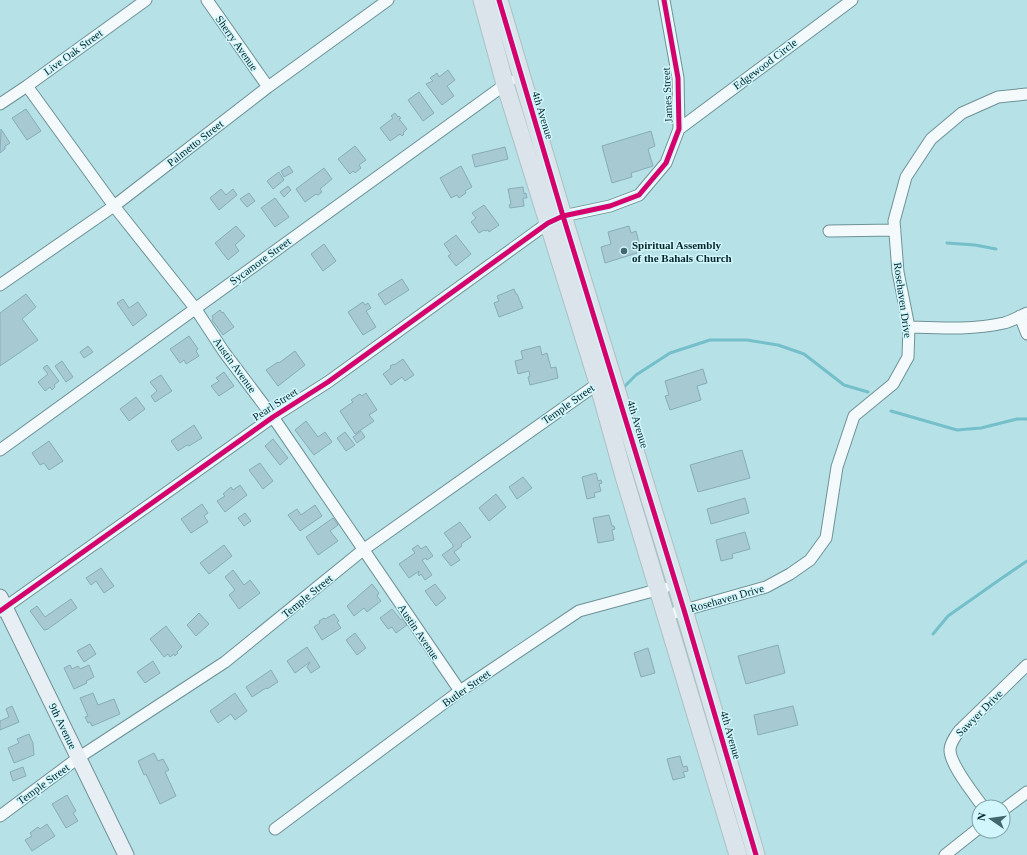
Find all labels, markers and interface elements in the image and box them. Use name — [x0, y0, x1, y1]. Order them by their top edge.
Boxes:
street label: Sherry Avenue — [213, 13, 261, 73]
street label: Live Oak Street — [41, 27, 105, 77]
street label: Edgewood Circle — [731, 36, 799, 92]
street label: James Street — [660, 67, 674, 123]
street label: 4th Avenue — [530, 90, 556, 141]
street label: Palmetto Street — [165, 117, 225, 169]
street label: Sycamore Street — [227, 235, 293, 287]
place label: Spiritual Assembly of the Bahals Church — [632, 239, 732, 264]
marker: Spiritual Assembly of the Bahals Church — [619, 246, 629, 256]
street label: Rosehaven Drive — [892, 262, 914, 339]
street label: Austin Avenue — [211, 335, 259, 395]
street label: Temple Street — [539, 382, 597, 426]
street label: Pearl Street — [250, 385, 300, 423]
street label: 4th Avenue — [625, 399, 651, 450]
street label: Temple Street — [279, 572, 335, 620]
street label: Rosehaven Drive — [689, 582, 765, 614]
street label: Austin Avenue — [396, 602, 442, 662]
street label: Butler Street — [440, 667, 492, 709]
street label: Sawyer Drive — [953, 687, 1005, 739]
street label: 9th Avenue — [47, 701, 79, 751]
street label: 4th Avenue — [718, 710, 744, 761]
street label: Temple Street — [15, 761, 71, 807]
north arrow — [971, 799, 1011, 839]
text: N — [975, 811, 988, 822]

